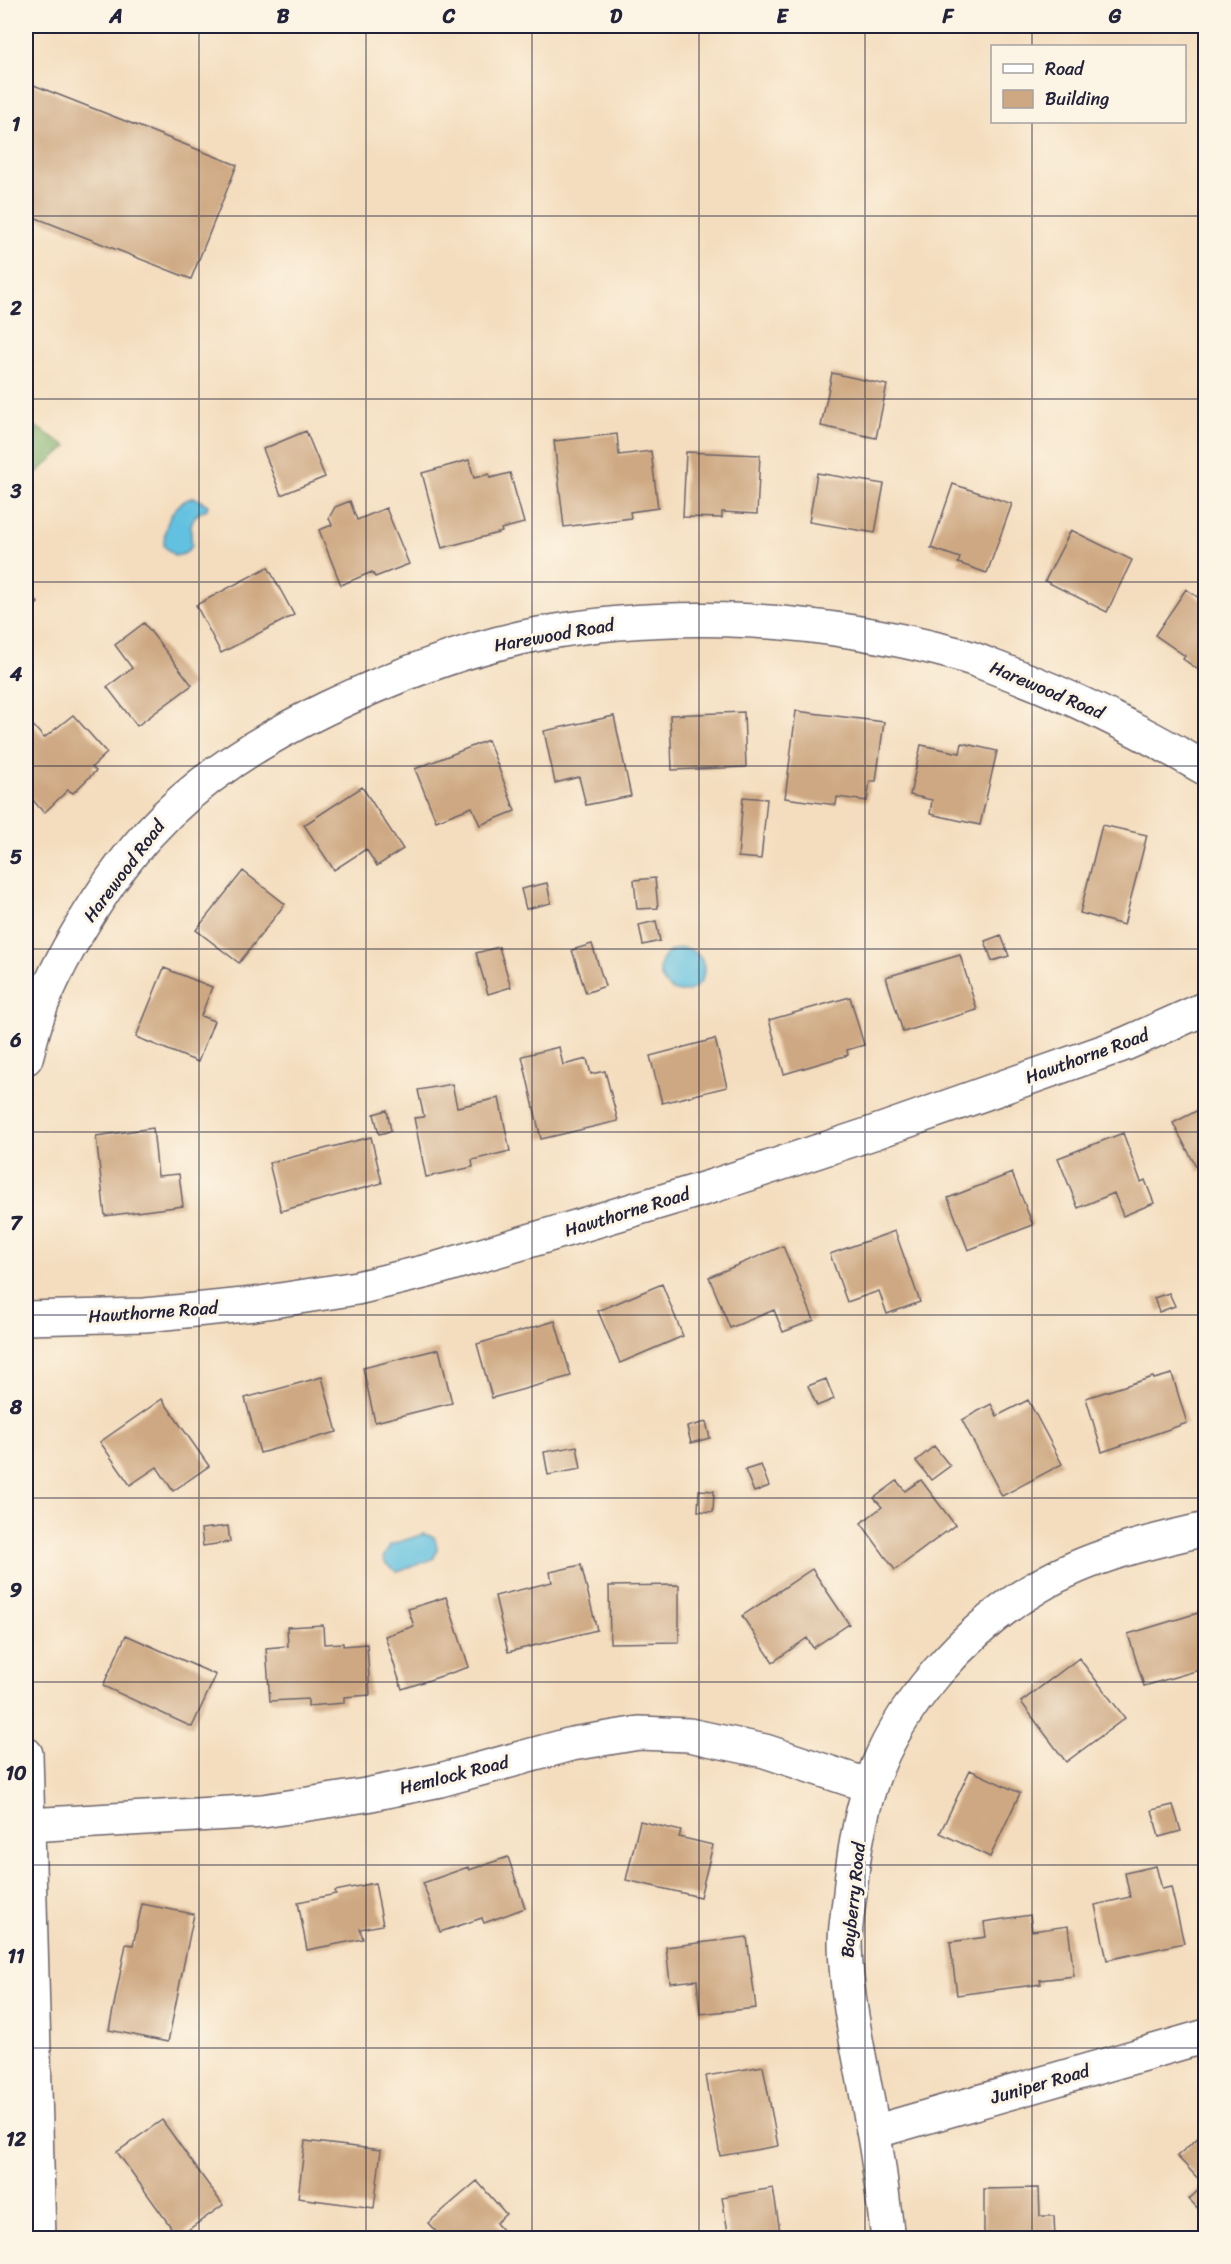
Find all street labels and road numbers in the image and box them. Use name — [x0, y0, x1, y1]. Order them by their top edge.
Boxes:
street label: Harewood Road — [491, 608, 618, 661]
street label: Harewood Road — [985, 652, 1111, 729]
street label: Harewood Road — [75, 812, 174, 929]
street label: Hawthorne Road — [1021, 1018, 1155, 1093]
street label: Hawthorne Road — [560, 1177, 695, 1246]
street label: Hawthorne Road — [87, 1291, 220, 1332]
street label: Hemlock Road — [396, 1746, 514, 1804]
street label: Bayberry Road — [831, 1839, 875, 1959]
street label: Juniper Road — [986, 2054, 1095, 2114]

